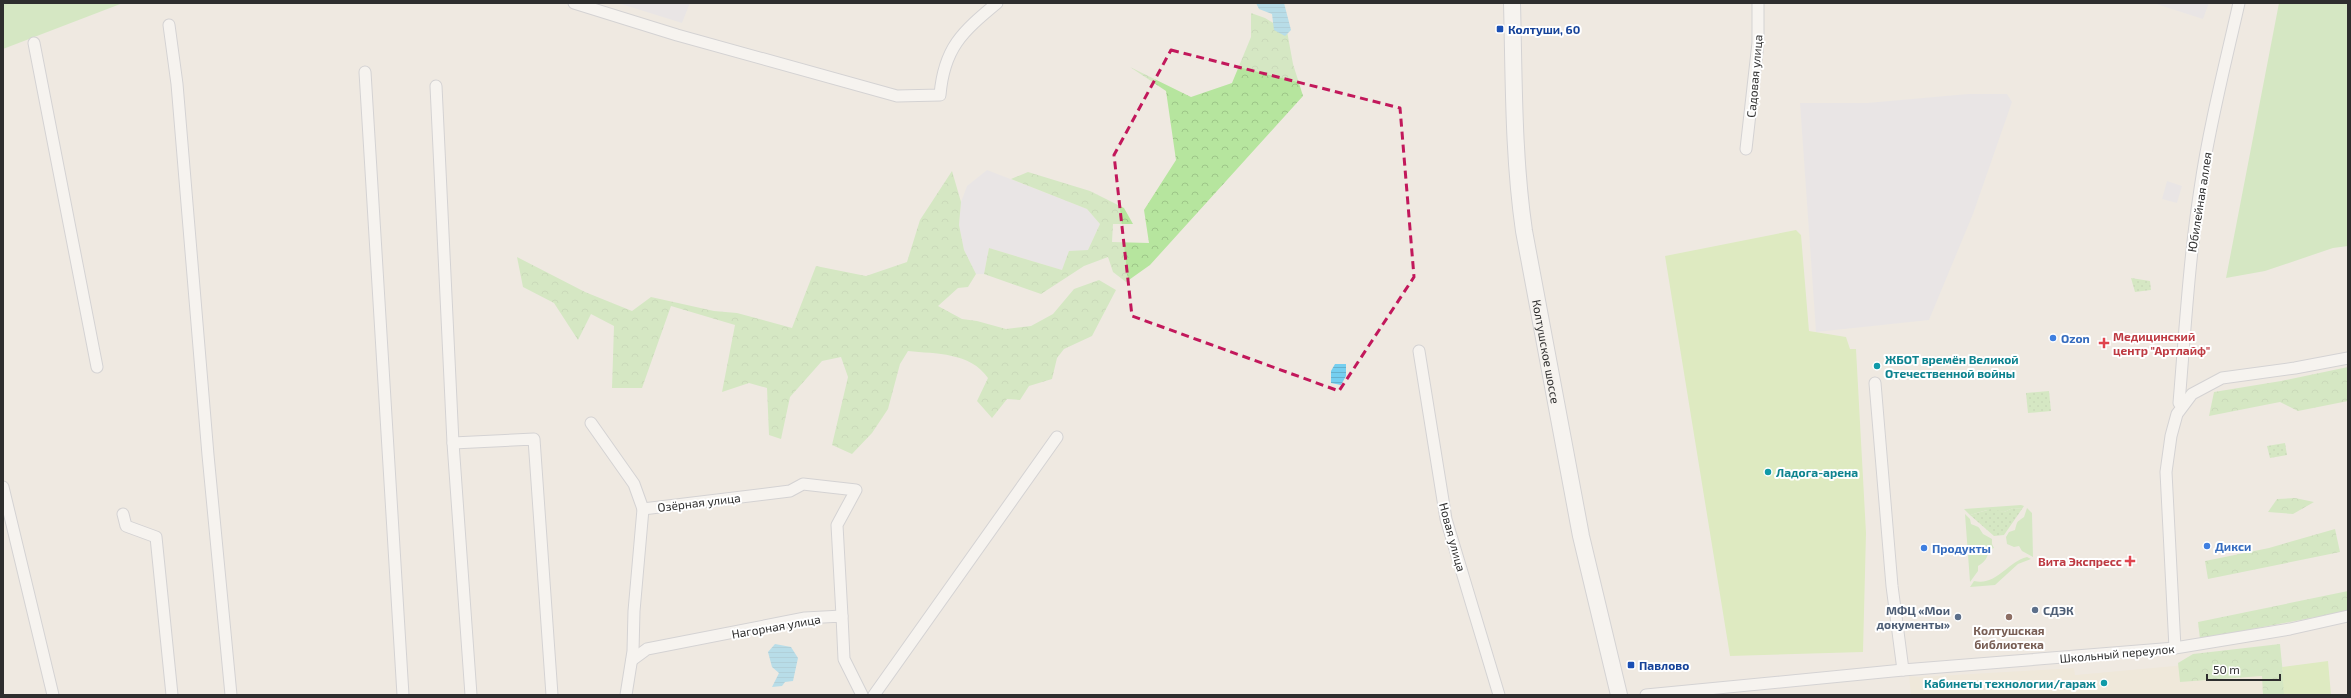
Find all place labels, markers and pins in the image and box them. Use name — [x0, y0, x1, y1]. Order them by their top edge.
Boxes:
place label: Колтуши, 60 — [1508, 22, 1580, 36]
marker: Колтуши, 60 — [1495, 24, 1505, 34]
place label: Медицинский центр "Артлайф" — [2113, 329, 2210, 357]
place label: Ozon — [2061, 331, 2090, 345]
marker: Ozon — [2048, 333, 2058, 343]
marker: Медицинский центр "Артлайф" — [2098, 337, 2110, 349]
place label: ЖБОТ времён Великой Отечественной войны — [1885, 352, 2019, 380]
marker: ЖБОТ времён Великой Отечественной войны — [1872, 361, 1882, 371]
place label: Ладога-арена — [1776, 465, 1858, 479]
marker: Ладога-арена — [1763, 467, 1773, 477]
place label: Дикси — [2215, 539, 2251, 553]
place label: Продукты — [1932, 541, 1991, 555]
marker: Дикси — [2202, 541, 2212, 551]
marker: Продукты — [1919, 543, 1929, 553]
place label: Вита Экспресс — [2038, 554, 2122, 568]
marker: Вита Экспресс — [2125, 556, 2135, 566]
place label: МФЦ «Мои документы» — [1877, 603, 1950, 631]
place label: СДЭК — [2043, 603, 2074, 617]
marker: СДЭК — [2030, 605, 2040, 615]
marker: МФЦ «Мои документы» — [1953, 612, 1963, 622]
marker: Колтушская библиотека — [2004, 612, 2014, 622]
place label: Колтушская библиотека — [1973, 623, 2045, 651]
place label: Павлово — [1639, 658, 1689, 672]
marker: Павлово — [1626, 660, 1636, 670]
place label: Кабинеты технологии/гараж — [1924, 676, 2096, 690]
marker: Кабинеты технологии/гараж — [2099, 678, 2109, 688]

